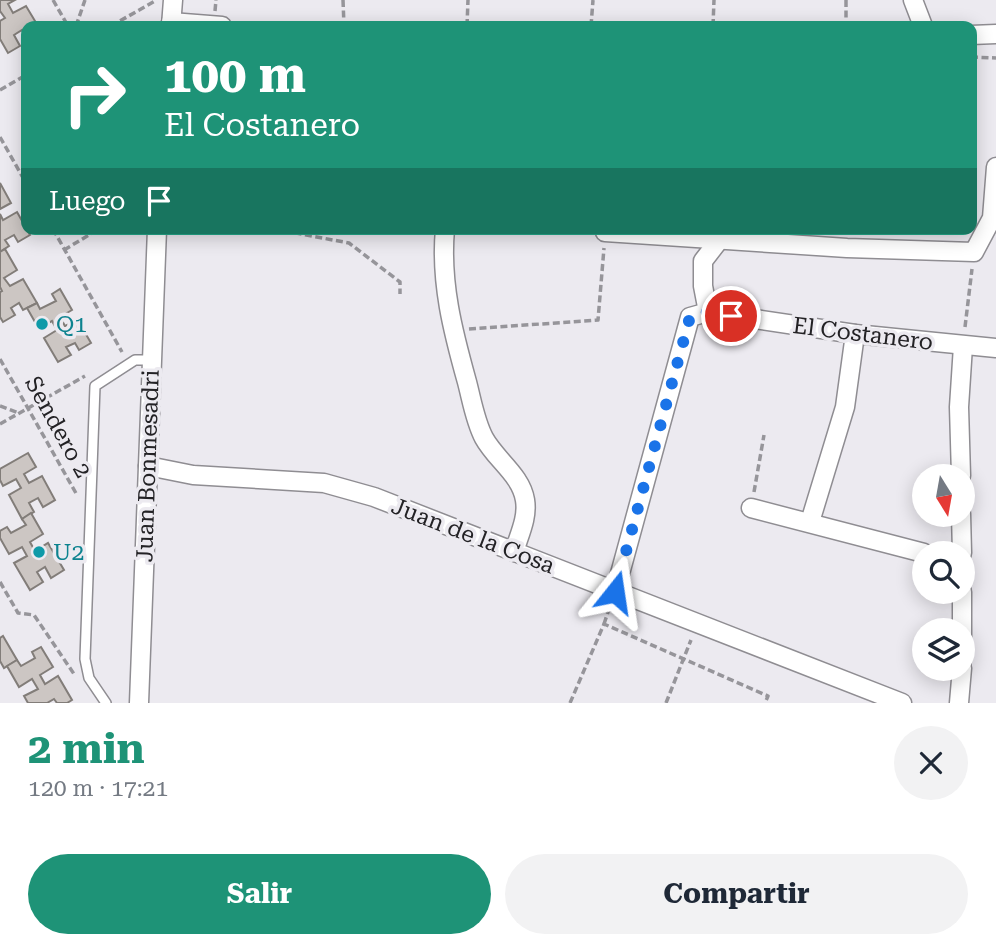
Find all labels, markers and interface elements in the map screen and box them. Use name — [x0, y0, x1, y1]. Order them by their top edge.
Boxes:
text: 100 m — [164, 47, 306, 104]
icon: right — [49, 49, 140, 140]
text: El Costanero — [164, 106, 360, 144]
icon: arrive — [140, 182, 178, 220]
text: Luego — [49, 186, 126, 216]
pin — [701, 286, 761, 346]
icon: arrive — [712, 297, 750, 335]
place label: Q1 — [56, 311, 87, 338]
street label: El Costanero — [791, 312, 935, 356]
marker: Q1 — [34, 316, 50, 332]
street label: Juan Bonmesadri — [131, 369, 165, 563]
street label: Sendero 2 — [19, 372, 97, 482]
north arrow — [912, 464, 975, 527]
map controls — [912, 464, 975, 681]
street label: Juan de la Cosa — [388, 492, 559, 580]
place label: U2 — [53, 539, 84, 566]
button: search — [912, 541, 975, 604]
marker: U2 — [31, 544, 47, 560]
position arrow — [578, 555, 652, 629]
button: layers — [912, 618, 975, 681]
text: 2 min — [28, 724, 145, 773]
button: close — [894, 726, 968, 800]
text: 120 m · 17:21 — [28, 775, 168, 802]
button: Salir — [28, 854, 491, 934]
button: Compartir — [505, 854, 968, 934]

